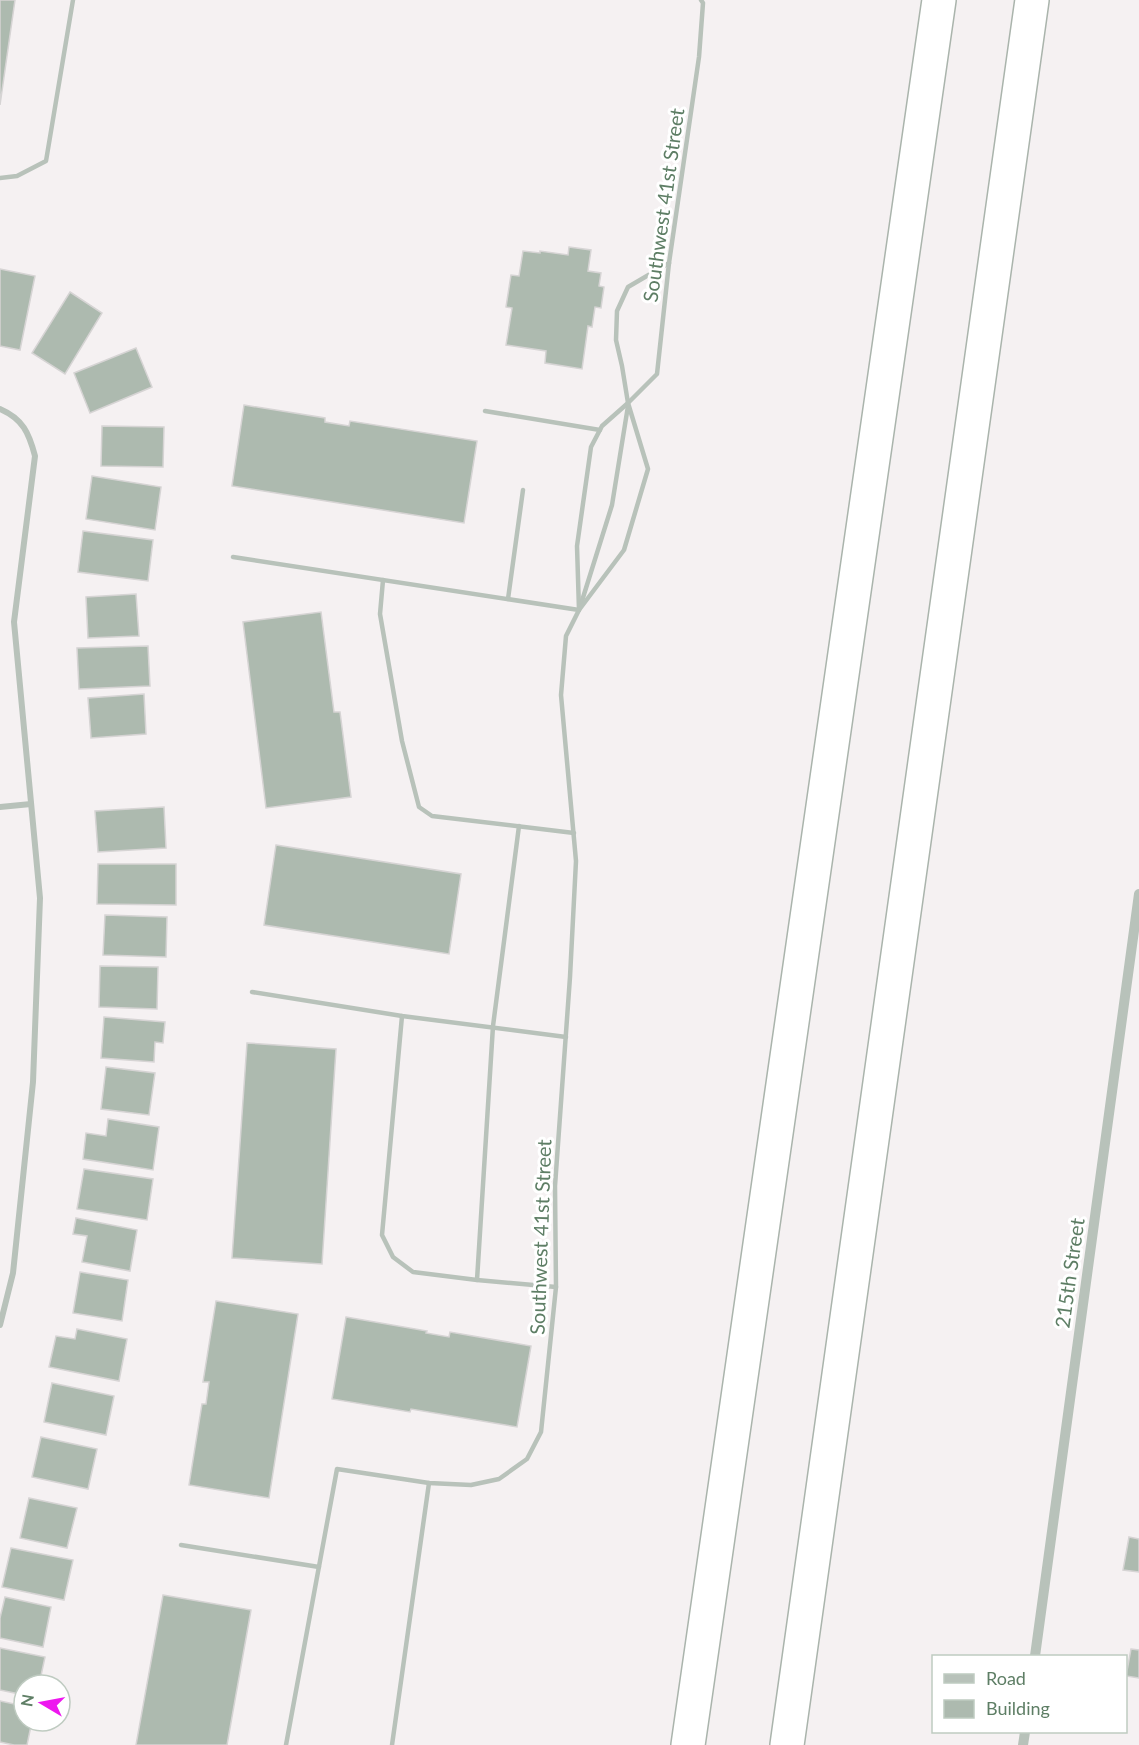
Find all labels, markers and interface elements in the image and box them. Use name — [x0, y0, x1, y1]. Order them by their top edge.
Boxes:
street label: Southwest 41st Street — [638, 107, 688, 303]
street label: Southwest 41st Street — [525, 1139, 555, 1335]
street label: 215th Street — [1049, 1216, 1089, 1330]
legend — [932, 1655, 1127, 1733]
text: Road — [986, 1667, 1026, 1689]
north arrow — [12, 1673, 72, 1733]
text: N — [16, 1693, 37, 1708]
text: Building — [986, 1697, 1050, 1719]

